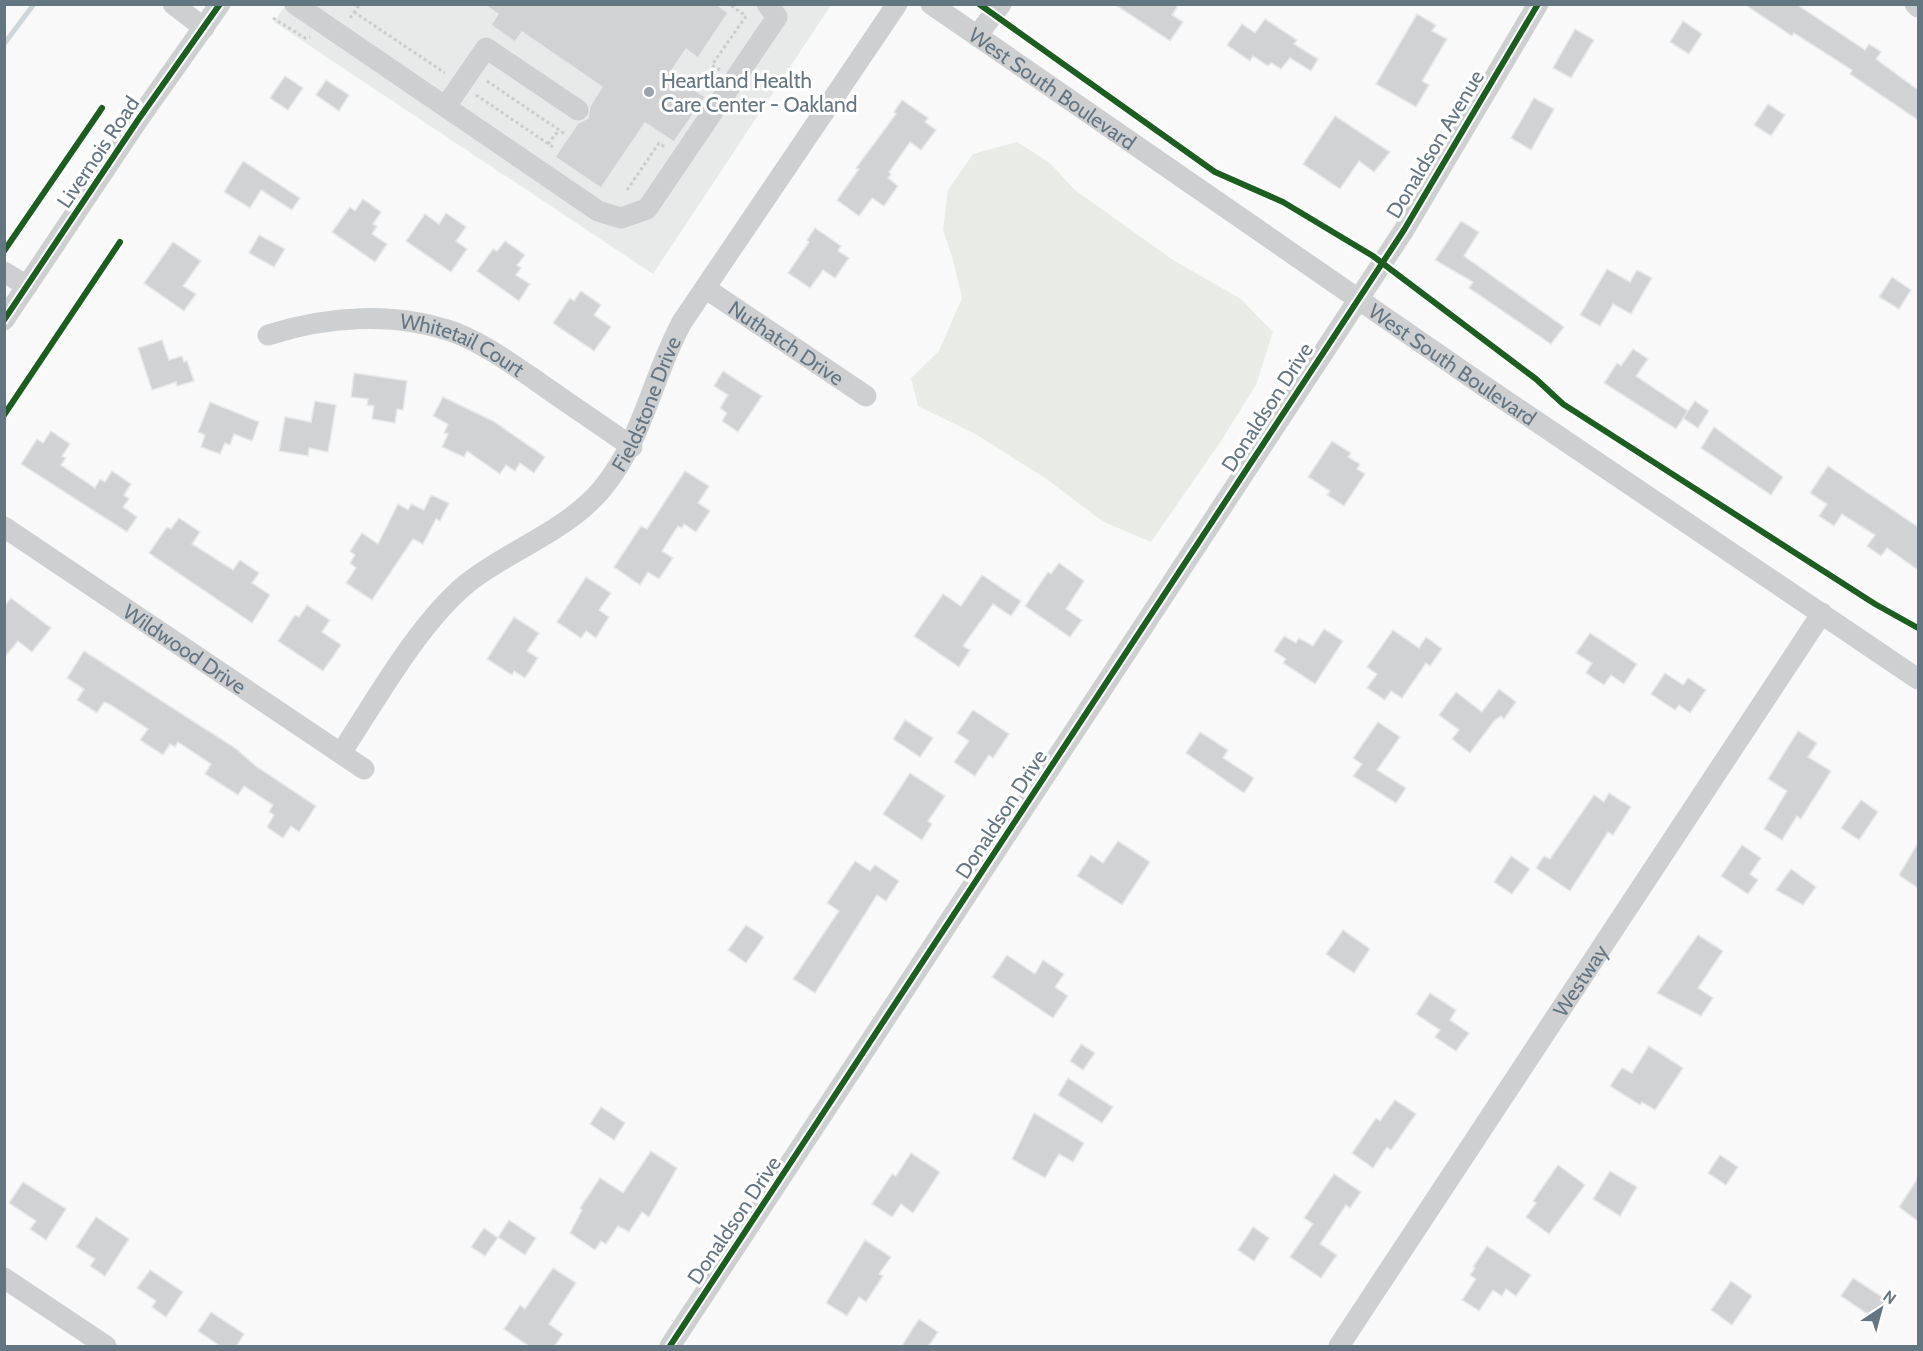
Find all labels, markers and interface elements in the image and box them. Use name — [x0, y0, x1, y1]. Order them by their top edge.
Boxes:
street label: West South Boulevard — [964, 22, 1141, 155]
street label: Donaldson Avenue — [1381, 65, 1489, 223]
place label: Heartland Health Care Center - Oakland — [661, 68, 857, 117]
marker: Heartland Health Care Center - Oakland — [642, 85, 656, 99]
street label: Livernois Road — [52, 91, 144, 213]
street label: Nuthatch Drive — [724, 295, 849, 390]
street label: West South Boulevard — [1364, 298, 1541, 430]
street label: Whitetail Court — [399, 308, 529, 381]
street label: Fieldstone Drive — [606, 332, 686, 476]
street label: Donaldson Drive — [1216, 338, 1318, 476]
street label: Wildwood Drive — [119, 598, 251, 699]
street label: Donaldson Drive — [950, 745, 1052, 883]
street label: Westway — [1547, 939, 1613, 1021]
street label: Donaldson Drive — [682, 1151, 786, 1289]
north arrow — [1851, 1279, 1911, 1339]
text: N — [1879, 1286, 1900, 1308]

